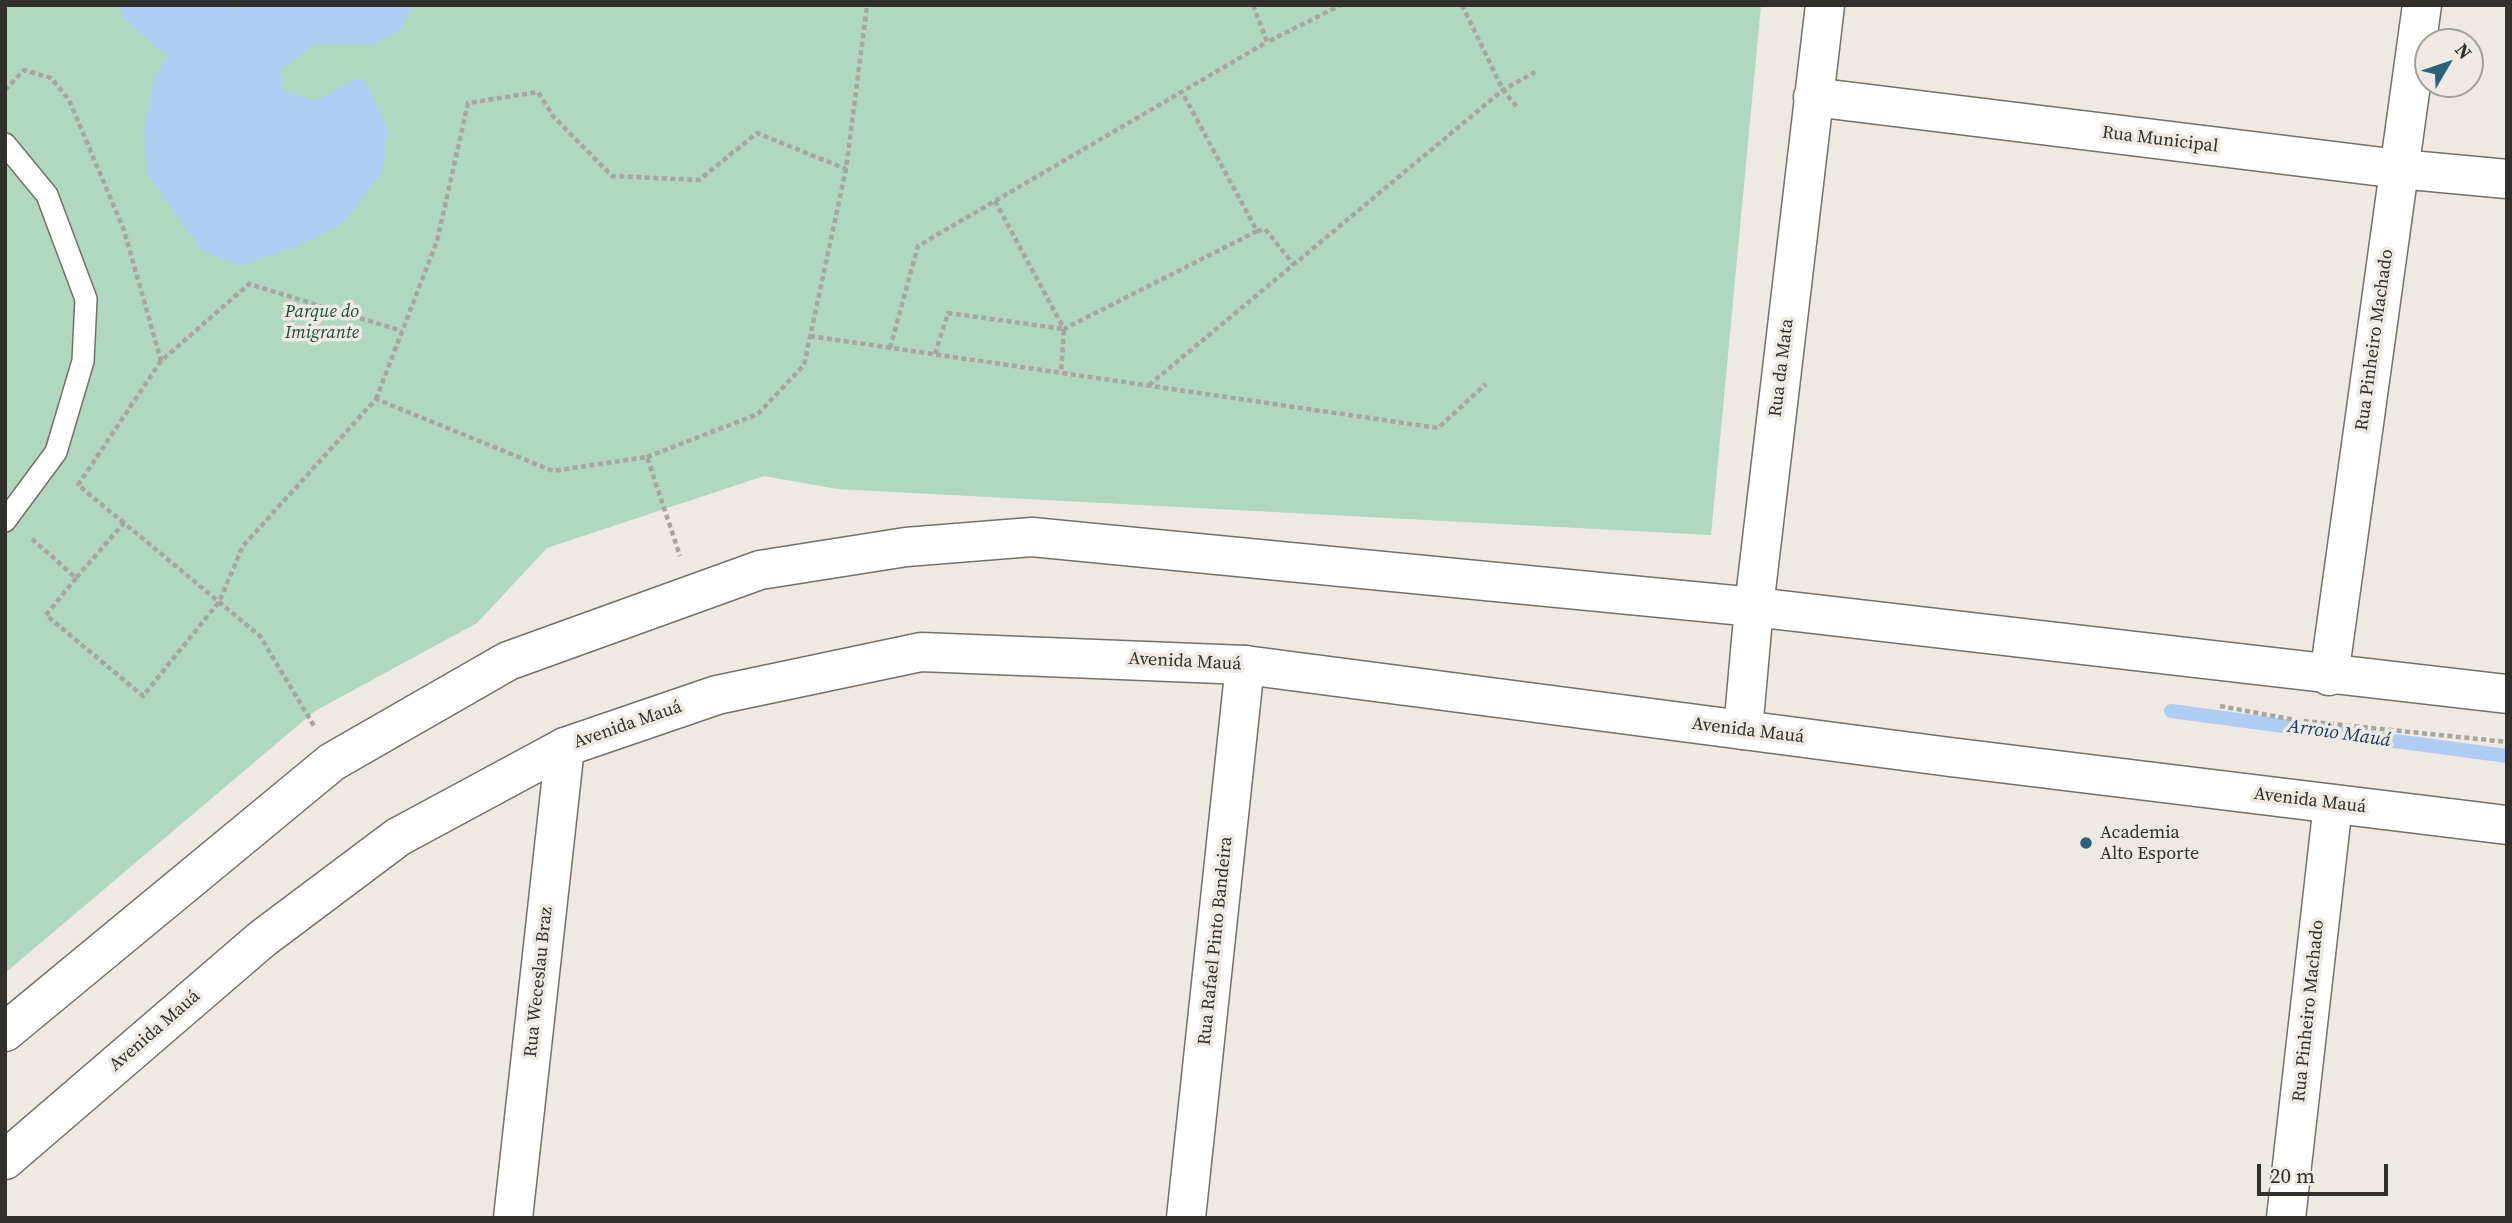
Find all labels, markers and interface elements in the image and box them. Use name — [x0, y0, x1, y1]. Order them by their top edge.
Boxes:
north arrow — [2414, 28, 2484, 98]
text: N — [2449, 37, 2478, 65]
street label: Rua Municipal — [2101, 122, 2219, 158]
street label: Rua Pinheiro Machado — [2352, 248, 2398, 432]
park label: Parque do Imigrante — [285, 301, 359, 344]
street label: Rua da Mata — [1765, 318, 1799, 418]
street label: Avenida Mauá — [1128, 648, 1242, 676]
street label: Avenida Mauá — [571, 696, 685, 754]
street label: Avenida Mauá — [1691, 713, 1805, 749]
water label: Arroio Mauá — [2286, 715, 2392, 753]
street label: Avenida Mauá — [2253, 783, 2367, 819]
place label: Academia Alto Esporte — [2100, 822, 2199, 864]
marker: Academia Alto Esporte — [2078, 835, 2094, 851]
street label: Rua Rafael Pinto Bandeira — [1194, 836, 1238, 1046]
street label: Rua Weceslau Braz — [520, 906, 558, 1058]
street label: Rua Pinheiro Machado — [2289, 919, 2329, 1103]
street label: Avenida Mauá — [105, 986, 205, 1076]
scale bar — [2260, 1150, 2391, 1194]
text: 20 m — [2270, 1161, 2315, 1190]

